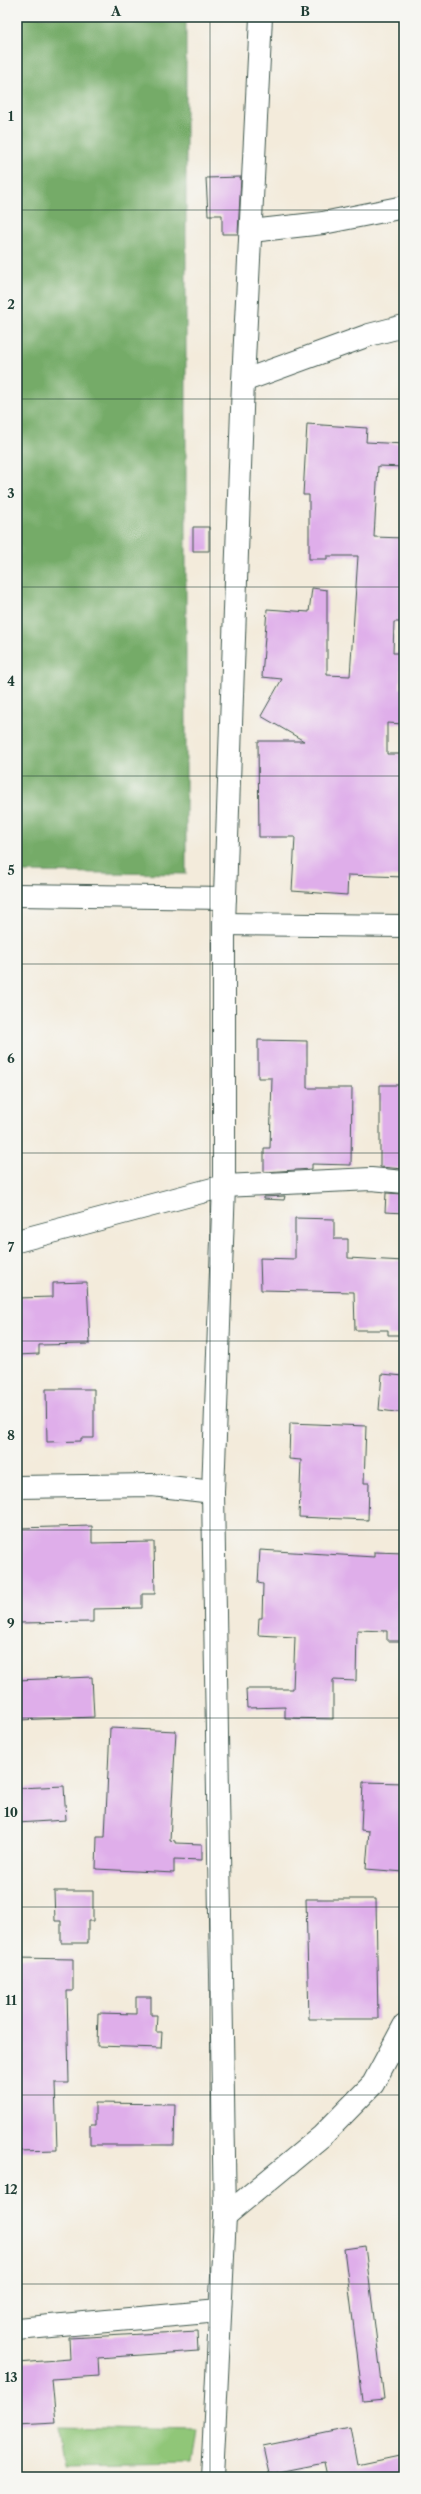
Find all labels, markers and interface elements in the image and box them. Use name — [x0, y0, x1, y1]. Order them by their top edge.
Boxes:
text: A — [110, 3, 122, 19]
text: B — [300, 3, 310, 19]
text: 1 — [8, 108, 14, 124]
text: 2 — [7, 296, 15, 312]
text: 3 — [7, 485, 15, 501]
text: 4 — [7, 673, 15, 689]
text: 5 — [7, 862, 15, 878]
text: 6 — [7, 1050, 15, 1066]
text: 7 — [8, 1239, 15, 1255]
text: 8 — [7, 1427, 15, 1443]
text: 9 — [7, 1615, 15, 1631]
text: 10 — [4, 1804, 18, 1820]
text: 11 — [5, 1992, 17, 2008]
text: 12 — [4, 2181, 18, 2197]
text: 13 — [4, 2369, 18, 2385]

